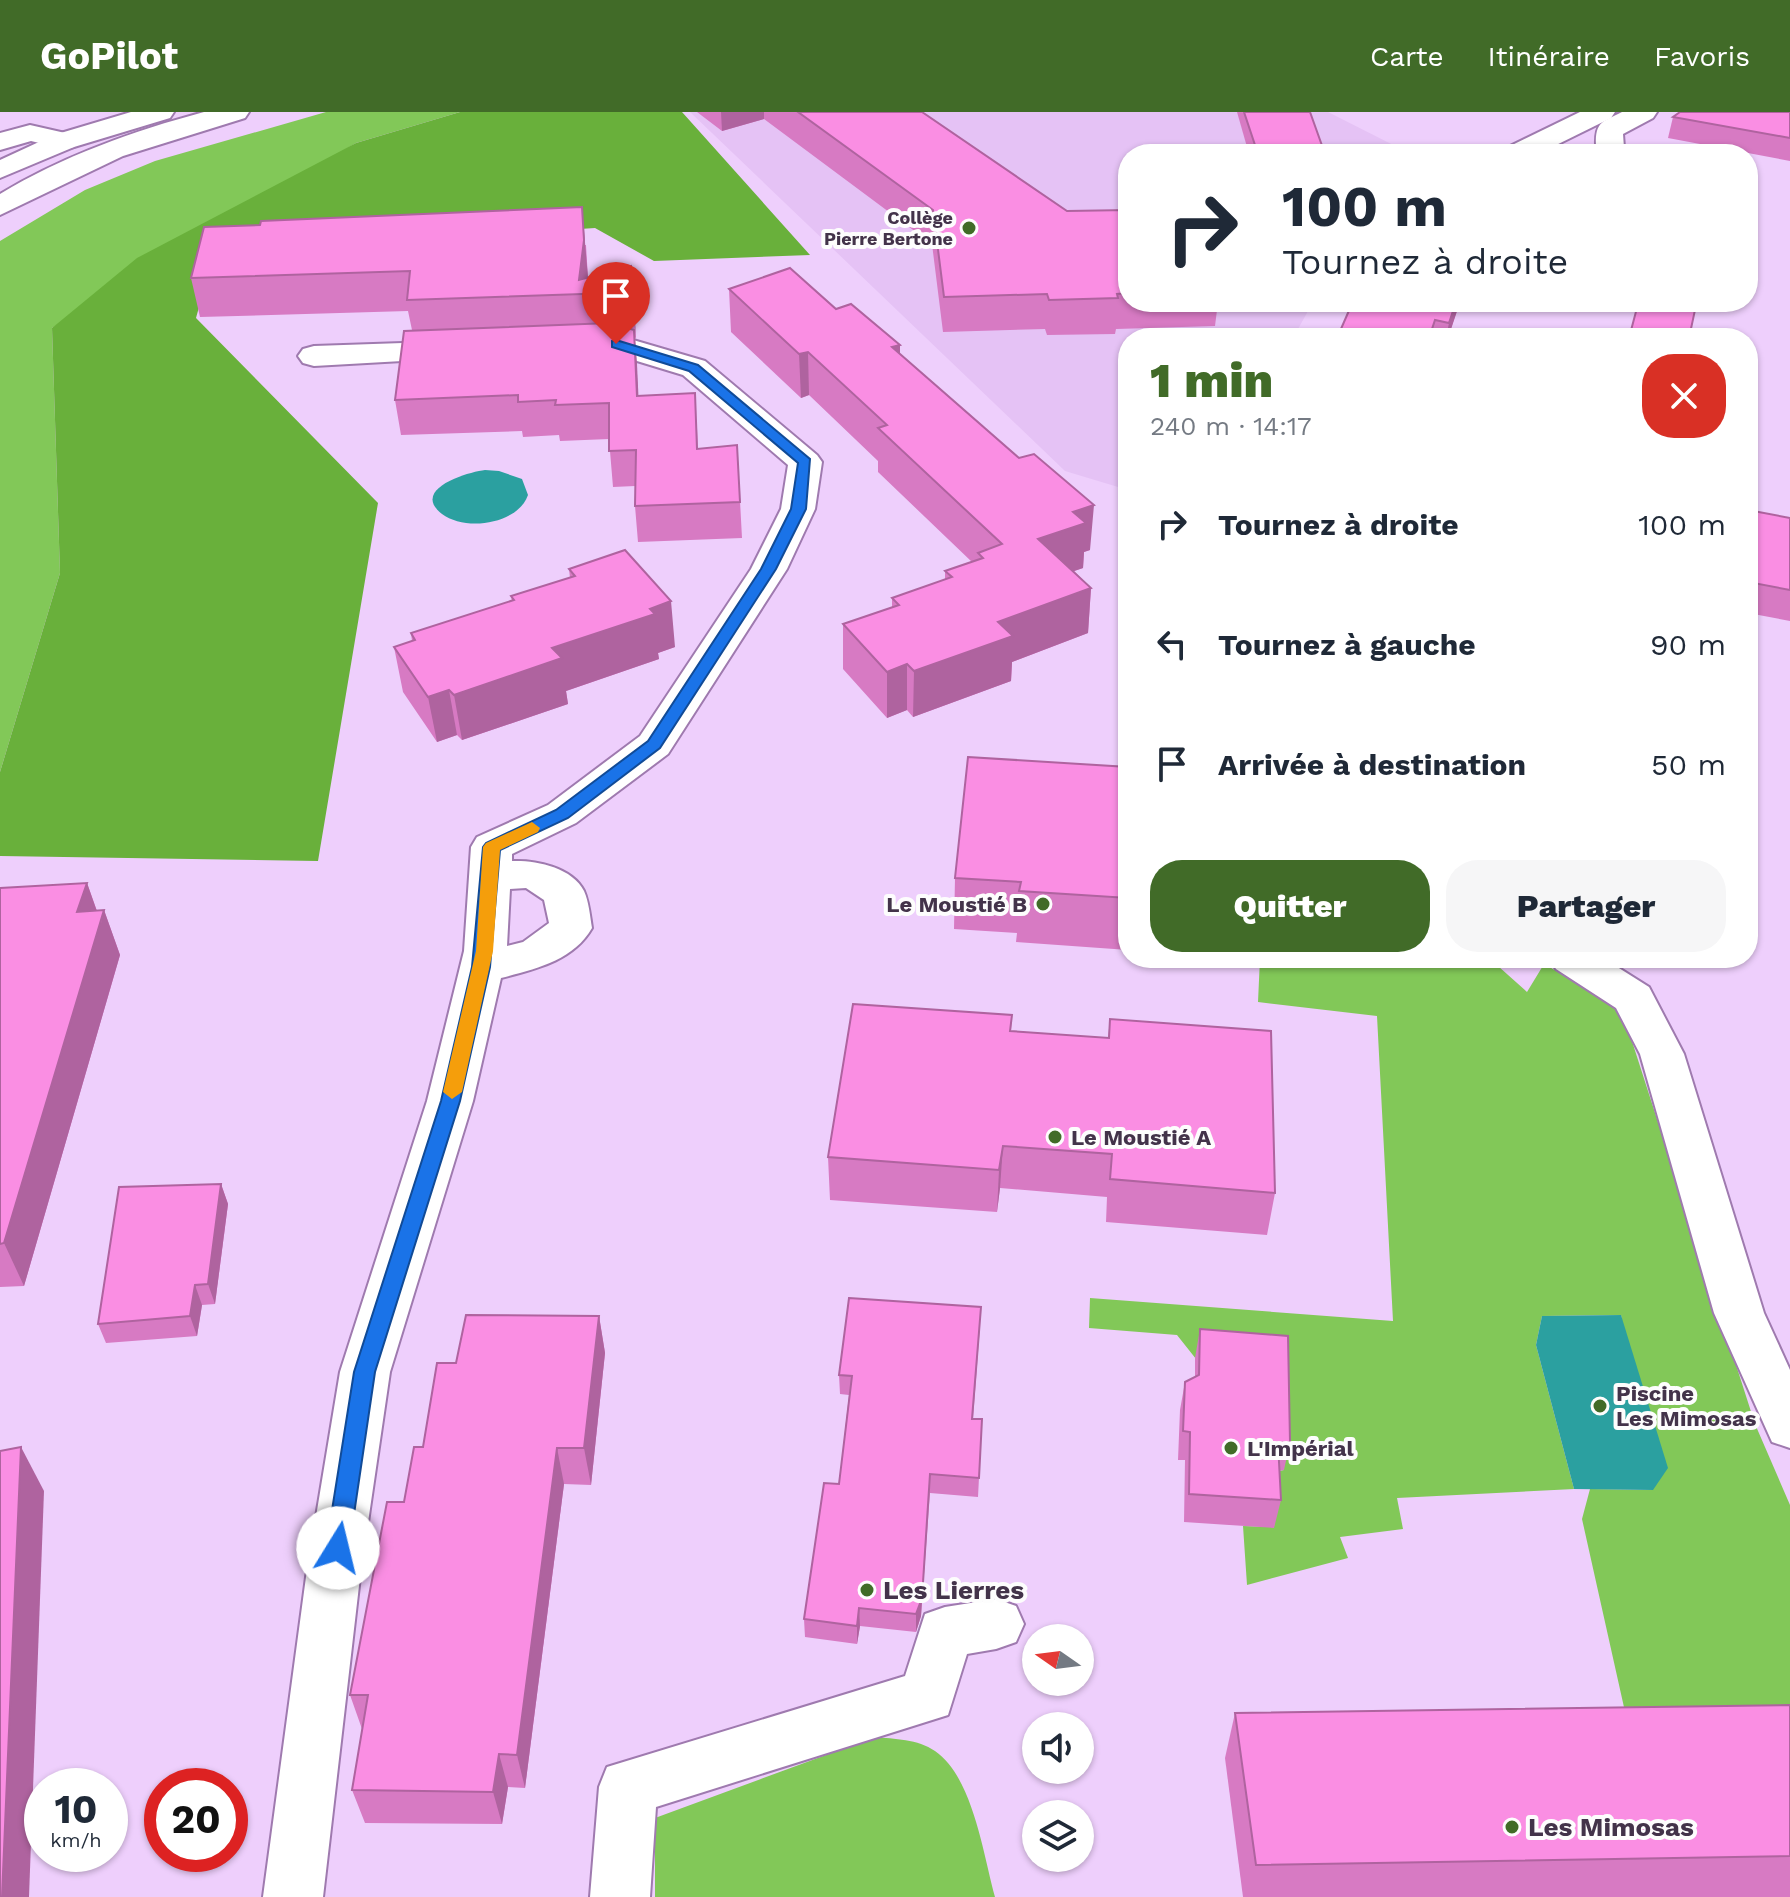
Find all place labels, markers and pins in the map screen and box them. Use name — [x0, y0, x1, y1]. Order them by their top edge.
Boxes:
place label: Collège Pierre Bertone — [824, 207, 953, 249]
marker: Collège Pierre Bertone — [960, 219, 978, 237]
pin — [582, 262, 650, 344]
place label: Le Moustié B — [886, 892, 1027, 917]
marker: Le Moustié B — [1034, 895, 1052, 913]
place label: Le Moustié A — [1071, 1125, 1211, 1150]
marker: Le Moustié A — [1046, 1128, 1064, 1146]
place label: Piscine Les Mimosas — [1616, 1381, 1757, 1431]
marker: Piscine Les Mimosas — [1591, 1397, 1609, 1415]
place label: L'Impérial — [1247, 1436, 1354, 1461]
marker: L'Impérial — [1222, 1439, 1240, 1457]
place label: Les Lierres — [883, 1575, 1024, 1605]
marker: Les Lierres — [858, 1581, 876, 1599]
place label: Les Mimosas — [1528, 1812, 1694, 1842]
marker: Les Mimosas — [1503, 1818, 1521, 1836]

